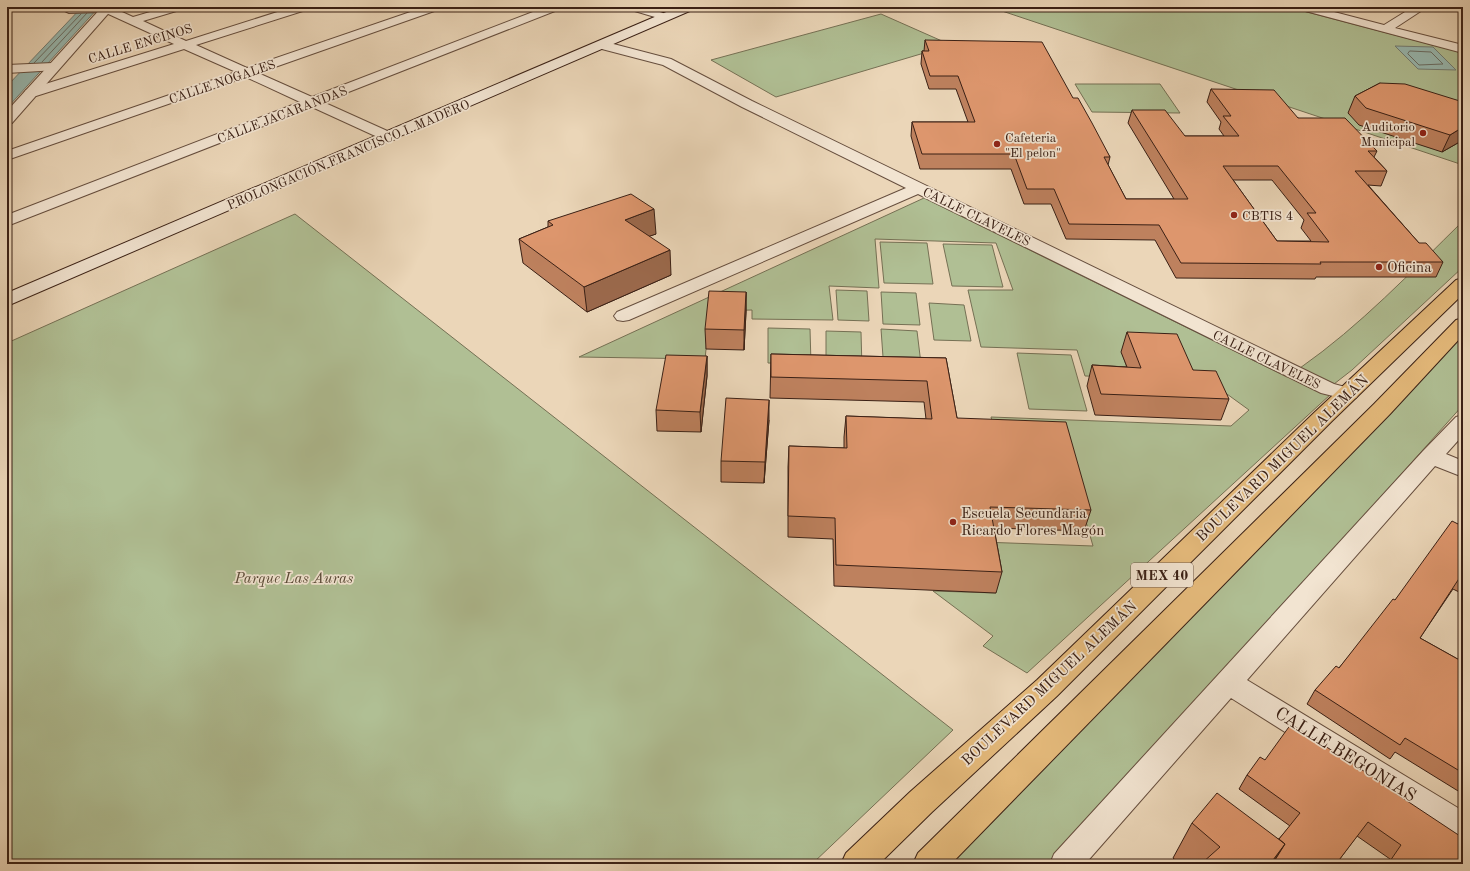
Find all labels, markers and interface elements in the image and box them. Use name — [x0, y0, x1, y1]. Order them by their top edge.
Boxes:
street label: CALLE ENCINOS — [87, 22, 194, 66]
street label: CALLE NOGALES — [168, 58, 277, 107]
street label: CALLE JACARANDAS — [216, 85, 349, 146]
street label: PROLONGACIÓN FRANCISCO I. MADERO — [224, 95, 472, 213]
place label: Auditorio Municipal — [1361, 121, 1415, 149]
marker: Auditorio Municipal — [1418, 128, 1428, 138]
place label: Cafeteria "El pelon" — [1005, 132, 1061, 160]
marker: Cafeteria "El pelon" — [992, 139, 1002, 149]
street label: CALLE CLAVELES — [920, 186, 1032, 249]
marker: CBTIS 4 — [1229, 210, 1239, 220]
place label: CBTIS 4 — [1242, 210, 1293, 223]
place label: Oficina — [1387, 261, 1432, 276]
marker: Oficina — [1374, 262, 1384, 272]
street label: CALLE CLAVELES — [1210, 329, 1322, 392]
street label: BOULEVARD MIGUEL ALEMÁN — [1192, 370, 1372, 545]
place label: Escuela Secundaria Ricardo Flores Magón — [961, 507, 1104, 539]
marker: Escuela Secundaria Ricardo Flores Magón — [948, 517, 958, 527]
road number: MEX 40 — [1131, 563, 1193, 587]
park label: Parque Las Auras — [234, 572, 353, 587]
street label: BOULEVARD MIGUEL ALEMÁN — [958, 597, 1141, 769]
street label: CALLE BEGONIAS — [1272, 704, 1419, 806]

